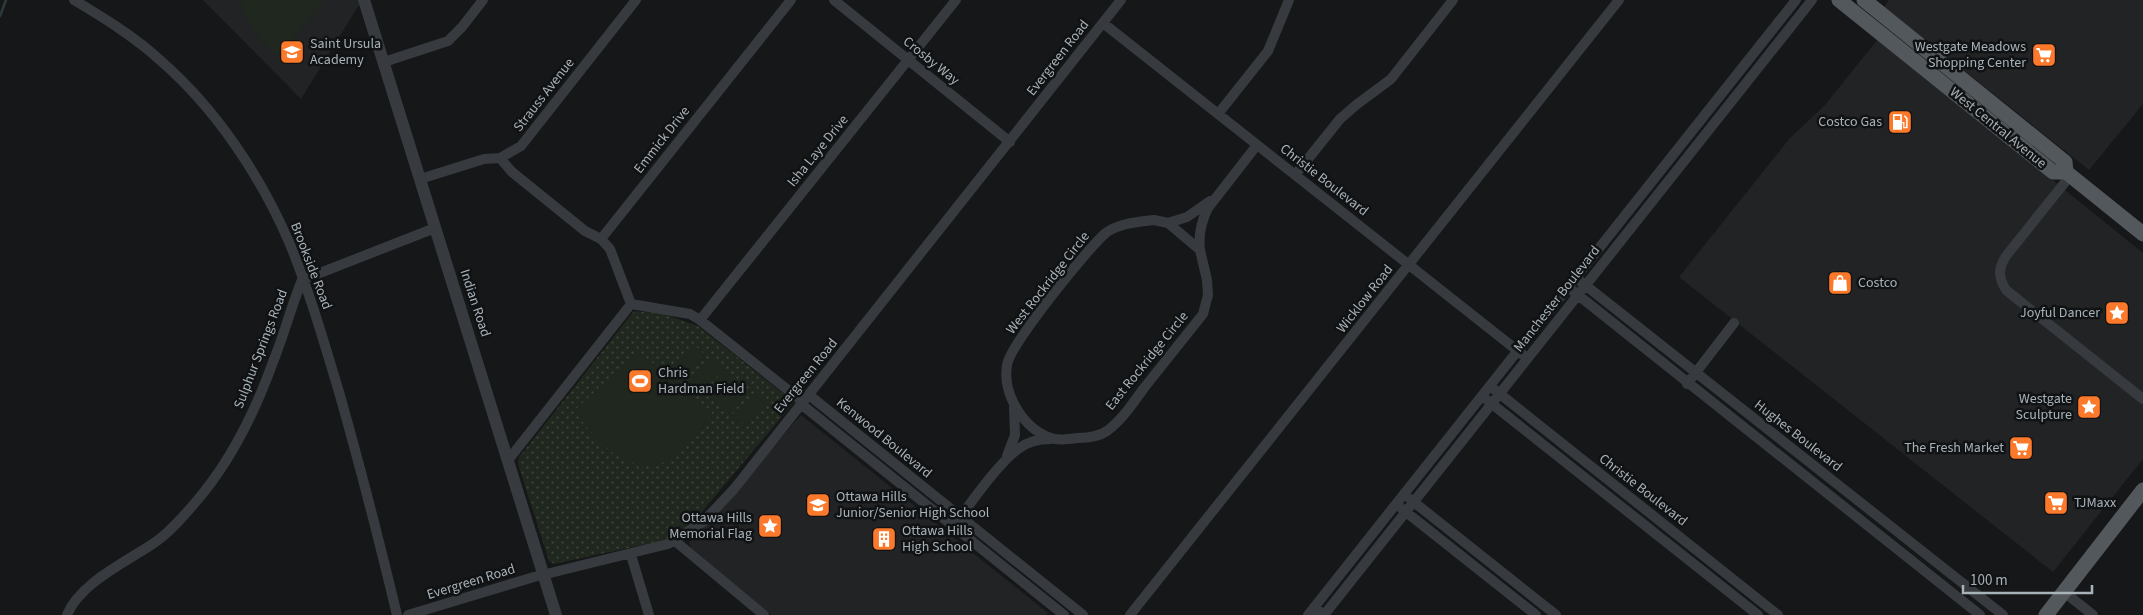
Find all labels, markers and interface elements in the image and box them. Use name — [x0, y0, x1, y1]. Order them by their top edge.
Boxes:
street label: Evergreen Road — [1022, 16, 1094, 100]
street label: Crosby Way — [898, 32, 964, 90]
place label: Saint Ursula Academy — [310, 34, 381, 70]
place label: Westgate Meadows Shopping Center — [1915, 37, 2026, 73]
school or university icon: Saint Ursula Academy — [279, 39, 305, 65]
supermarket icon: Westgate Meadows Shopping Center — [2031, 42, 2057, 68]
street label: Strauss Avenue — [509, 54, 579, 136]
street label: West Central Avenue — [1945, 83, 2051, 173]
street label: Emmick Drive — [629, 102, 695, 178]
fuel station icon: Costco Gas — [1887, 109, 1913, 135]
street label: Isha Laye Drive — [783, 111, 853, 191]
place label: Costco Gas — [1818, 112, 1882, 132]
street label: Christie Boulevard — [1276, 139, 1372, 221]
street label: Brookside Road — [285, 220, 337, 312]
street label: West Rockridge Circle — [1001, 227, 1095, 339]
street label: Manchester Boulevard — [1509, 241, 1605, 357]
street label: Wicklow Road — [1332, 261, 1398, 337]
street label: Indian Road — [455, 267, 495, 339]
shop icon: Costco — [1827, 270, 1853, 296]
place label: Costco — [1858, 273, 1897, 293]
street label: Sulphur Springs Road — [229, 286, 293, 412]
place icon: Joyful Dancer — [2104, 300, 2130, 326]
place label: Joyful Dancer — [2020, 303, 2100, 323]
street label: East Rockridge Circle — [1101, 307, 1193, 415]
street label: Evergreen Road — [769, 334, 843, 418]
place label: Chris Hardman Field — [658, 363, 744, 399]
sports icon: Chris Hardman Field — [627, 368, 653, 394]
place label: Westgate Sculpture — [2015, 389, 2072, 425]
street label: Kenwood Boulevard — [832, 393, 936, 483]
place icon: Westgate Sculpture — [2076, 394, 2102, 420]
street label: Hughes Boulevard — [1750, 395, 1846, 477]
supermarket icon: The Fresh Market — [2008, 435, 2034, 461]
place label: The Fresh Market — [1904, 438, 2004, 458]
street label: Christie Boulevard — [1595, 449, 1691, 531]
place label: Ottawa Hills Junior/Senior High School — [836, 487, 990, 523]
supermarket icon: TJMaxx — [2043, 490, 2069, 516]
school or university icon: Ottawa Hills Junior/Senior High School — [805, 492, 831, 518]
place label: TJMaxx — [2074, 493, 2117, 513]
place label: Ottawa Hills Memorial Flag — [669, 508, 752, 544]
place icon: Ottawa Hills Memorial Flag — [757, 513, 783, 539]
place label: Ottawa Hills High School — [902, 521, 973, 557]
building icon: Ottawa Hills High School — [871, 526, 897, 552]
street label: Evergreen Road — [424, 559, 518, 605]
scale bar — [1963, 562, 2092, 594]
text: 100 m — [1970, 570, 2008, 591]

